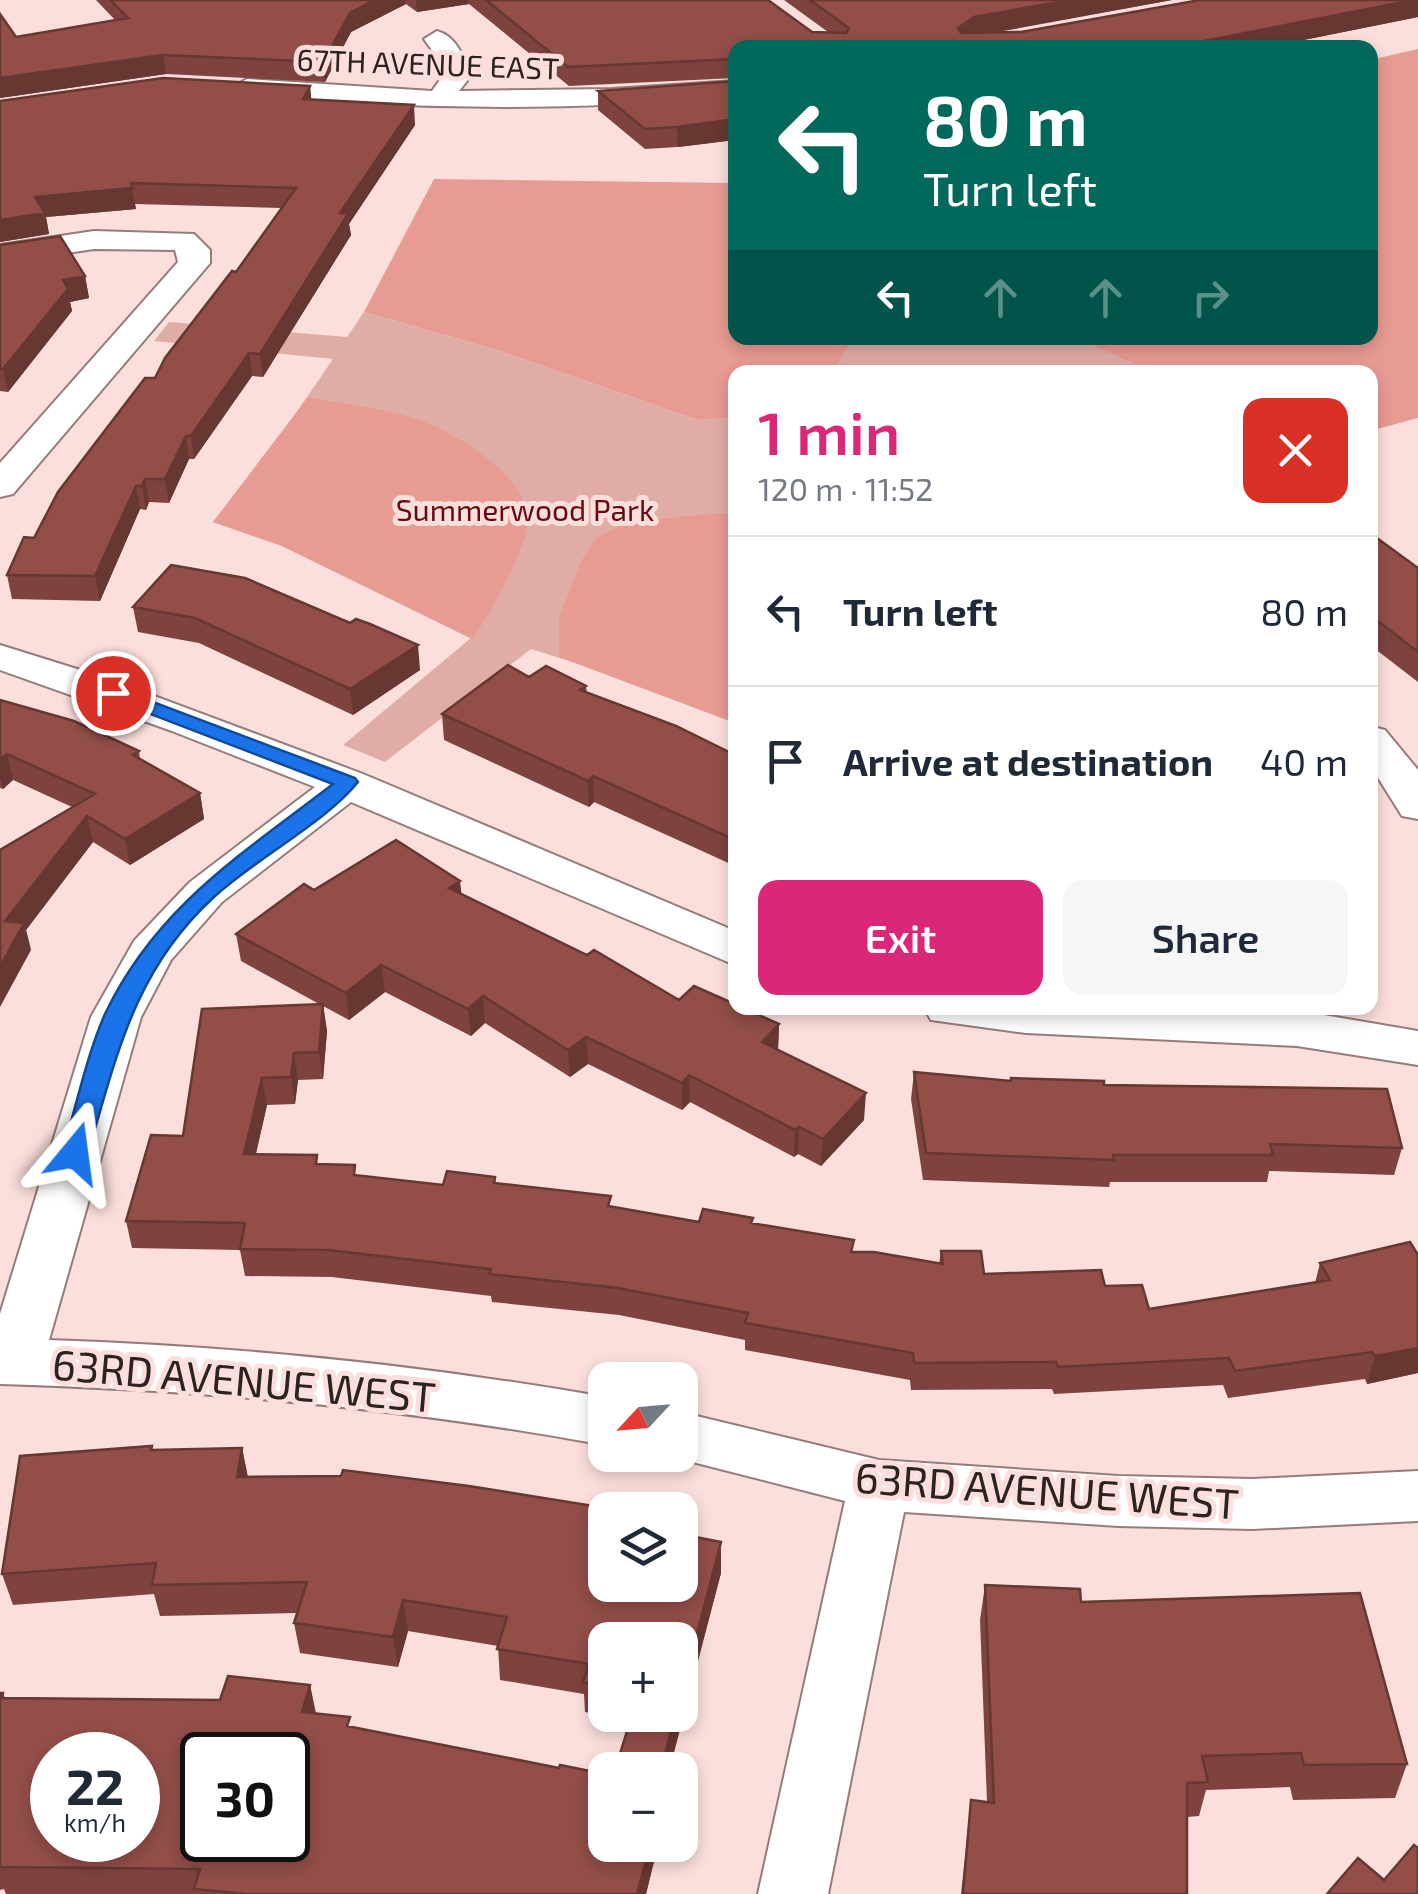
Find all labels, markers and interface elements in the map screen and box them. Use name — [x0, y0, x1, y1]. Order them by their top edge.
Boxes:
street label: 67TH AVENUE EAST — [296, 40, 560, 86]
text: 80 m — [923, 76, 1088, 160]
icon: left — [758, 80, 888, 210]
text: Turn left — [923, 161, 1097, 215]
icon: left — [868, 270, 923, 325]
icon: ahead — [973, 270, 1028, 325]
icon: ahead — [1078, 270, 1133, 325]
icon: right — [1183, 270, 1238, 325]
text: 1 min — [758, 395, 900, 467]
button: close — [1243, 398, 1348, 503]
text: 120 m · 11:52 — [758, 469, 933, 507]
park label: Summerwood Park — [396, 491, 654, 527]
icon: left — [758, 584, 813, 639]
text: Turn left — [843, 588, 998, 634]
text: 80 m — [1260, 588, 1348, 634]
pin — [71, 651, 156, 736]
icon: arrive — [86, 666, 141, 721]
icon: arrive — [758, 734, 813, 789]
text: Arrive at destination — [843, 738, 1213, 784]
text: 40 m — [1260, 738, 1348, 784]
button: Exit — [758, 880, 1043, 995]
button: Share — [1063, 880, 1348, 995]
position arrow — [23, 1101, 127, 1205]
street label: 63RD AVENUE WEST — [50, 1337, 438, 1421]
north arrow — [588, 1362, 698, 1472]
map controls — [588, 1362, 698, 1862]
street label: 63RD AVENUE WEST — [853, 1451, 1241, 1527]
button: layers — [588, 1492, 698, 1602]
button: + — [588, 1622, 698, 1732]
speed limit sign: 30 — [180, 1732, 310, 1862]
button: − — [588, 1752, 698, 1862]
text: 22 — [66, 1755, 124, 1815]
text: km/h — [64, 1807, 126, 1837]

